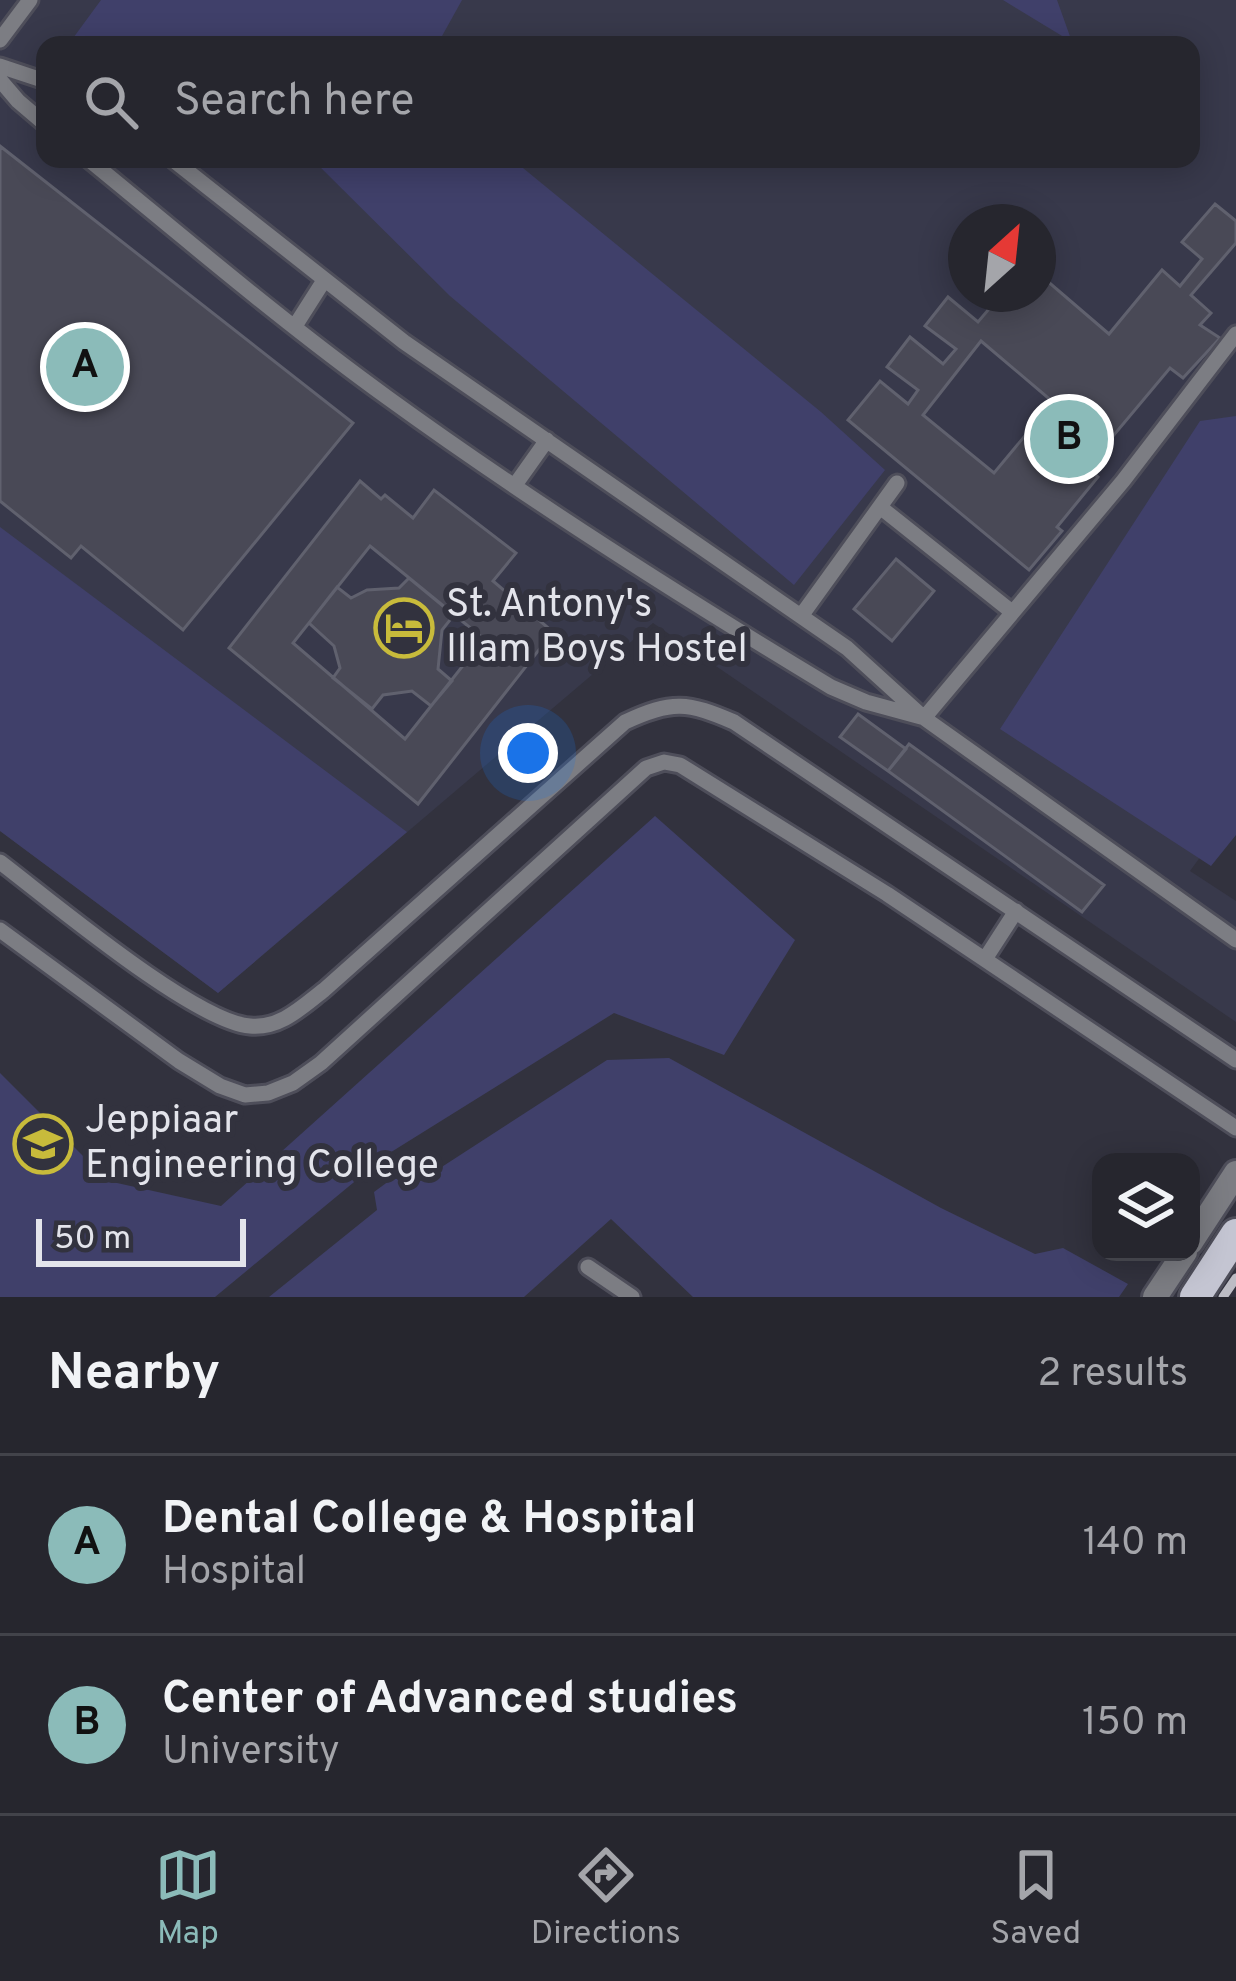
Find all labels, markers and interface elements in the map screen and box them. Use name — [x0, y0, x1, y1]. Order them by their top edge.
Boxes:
search box — [36, 36, 1200, 168]
icon: search — [78, 69, 144, 135]
text: Search here — [174, 74, 414, 131]
north arrow — [948, 204, 1056, 312]
pin: A — [46, 322, 124, 412]
pin: B — [1030, 394, 1108, 484]
place label: St. Antony's Illam Boys Hostel — [446, 582, 748, 676]
hotel icon: St. Antony's Illam Boys Hostel — [373, 597, 435, 659]
your location — [498, 723, 558, 783]
place label: Jeppiaar Engineering College — [85, 1098, 439, 1192]
school or university icon: Jeppiaar Engineering College — [12, 1113, 74, 1175]
map controls — [1092, 1153, 1200, 1261]
button: layers — [1092, 1153, 1200, 1261]
scale bar — [36, 1213, 246, 1266]
text: 50 m — [54, 1219, 131, 1261]
text: Nearby — [48, 1343, 220, 1408]
text: 2 results — [1037, 1351, 1188, 1400]
text: Dental College & Hospital — [162, 1492, 697, 1549]
text: A — [73, 1520, 101, 1569]
text: 140 m — [1083, 1520, 1188, 1569]
text: Hospital — [162, 1549, 306, 1598]
text: Center of Advanced studies — [162, 1672, 738, 1729]
text: B — [74, 1700, 100, 1749]
text: 150 m — [1082, 1700, 1188, 1749]
text: University — [162, 1729, 340, 1778]
tab: Map — [155, 1842, 221, 1956]
tab: Directions — [531, 1842, 681, 1956]
tab: Saved — [990, 1842, 1081, 1956]

